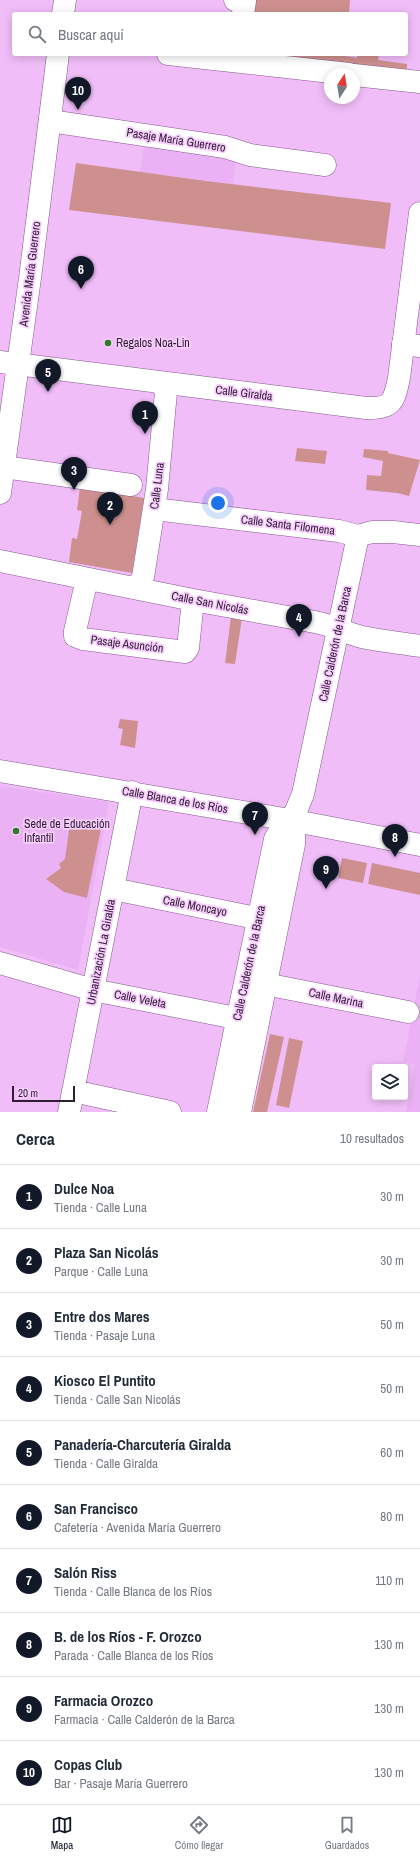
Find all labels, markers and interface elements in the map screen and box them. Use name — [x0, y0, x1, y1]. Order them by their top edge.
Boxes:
search box — [12, 12, 408, 56]
icon: search — [26, 23, 48, 45]
text: Buscar aquí — [58, 24, 124, 45]
north arrow — [324, 68, 360, 104]
pin: 10 — [65, 77, 91, 110]
street label: Pasaje María Guerrero — [125, 124, 227, 156]
street label: Avenida María Guerrero — [15, 220, 44, 329]
pin: 6 — [68, 256, 94, 289]
place label: Regalos Noa-Lin — [116, 335, 190, 351]
marker: Regalos Noa-Lin — [103, 338, 113, 348]
pin: 5 — [35, 359, 61, 392]
street label: Calle Giralda — [215, 382, 274, 405]
pin: 1 — [132, 401, 158, 434]
pin: 3 — [61, 457, 87, 490]
street label: Calle Luna — [146, 461, 168, 510]
pin: 2 — [97, 492, 123, 525]
your location — [208, 493, 228, 513]
street label: Calle Santa Filomena — [240, 511, 336, 539]
street label: Calle Calderón de la Barca — [315, 584, 355, 703]
street label: Calle San Nicolás — [170, 588, 250, 618]
pin: 4 — [286, 604, 312, 637]
street label: Pasaje Asunción — [90, 632, 164, 656]
street label: Calle Blanca de los Ríos — [121, 783, 229, 817]
pin: 7 — [242, 802, 268, 835]
place label: Sede de Educación Infantil — [24, 816, 110, 846]
pin: 8 — [382, 824, 408, 857]
marker: Sede de Educación Infantil — [11, 826, 21, 836]
pin: 9 — [313, 856, 339, 889]
street label: Calle Moncayo — [162, 892, 228, 920]
street label: Urbanización La Giralda — [83, 897, 119, 1006]
street label: Calle Calderón de la Barca — [229, 903, 269, 1022]
street label: Calle Marina — [307, 984, 365, 1012]
street label: Calle Veleta — [113, 986, 168, 1012]
map controls — [372, 1064, 408, 1100]
button: layers — [372, 1064, 408, 1100]
scale bar — [12, 1084, 75, 1103]
text: 20 m — [18, 1086, 38, 1100]
text: Cerca — [16, 1127, 55, 1150]
text: 10 resultados — [340, 1130, 404, 1147]
text: Dulce Noa — [54, 1178, 114, 1199]
text: 1 — [26, 1188, 32, 1205]
text: 30 m — [380, 1188, 404, 1205]
text: Tienda · Calle Luna — [54, 1199, 147, 1216]
text: Plaza San Nicolás — [54, 1242, 159, 1263]
text: 2 — [26, 1252, 32, 1269]
text: 30 m — [380, 1252, 404, 1269]
text: Parque · Calle Luna — [54, 1263, 148, 1280]
text: Entre dos Mares — [54, 1306, 150, 1327]
text: 3 — [26, 1316, 32, 1333]
text: 50 m — [380, 1316, 404, 1333]
text: Tienda · Pasaje Luna — [54, 1327, 155, 1344]
text: Kiosco El Puntito — [54, 1370, 156, 1391]
text: 4 — [26, 1380, 32, 1397]
text: 50 m — [380, 1380, 404, 1397]
text: Tienda · Calle San Nicolás — [54, 1391, 181, 1408]
text: Panadería-Charcutería Giralda — [54, 1434, 231, 1455]
text: 5 — [26, 1444, 32, 1461]
text: 60 m — [380, 1444, 404, 1461]
text: Tienda · Calle Giralda — [54, 1455, 158, 1472]
text: San Francisco — [54, 1498, 138, 1519]
text: 6 — [26, 1508, 32, 1525]
text: 80 m — [380, 1508, 404, 1525]
text: Cafetería · Avenida María Guerrero — [54, 1519, 221, 1536]
text: Salón Riss — [54, 1562, 117, 1583]
text: 7 — [26, 1572, 32, 1589]
text: 110 m — [375, 1572, 404, 1589]
text: Tienda · Calle Blanca de los Ríos — [54, 1583, 212, 1600]
text: B. de los Ríos - F. Orozco — [54, 1626, 202, 1647]
text: 8 — [26, 1636, 32, 1653]
text: 130 m — [374, 1636, 404, 1653]
text: Parada · Calle Blanca de los Ríos — [54, 1647, 213, 1664]
text: Farmacia Orozco — [54, 1690, 153, 1711]
text: 9 — [26, 1700, 32, 1717]
text: 130 m — [374, 1700, 404, 1717]
text: Farmacia · Calle Calderón de la Barca — [54, 1711, 235, 1728]
text: Copas Club — [54, 1754, 122, 1775]
text: 10 — [23, 1764, 35, 1781]
text: 130 m — [374, 1764, 404, 1781]
text: Bar · Pasaje María Guerrero — [54, 1775, 188, 1792]
tab: Mapa — [51, 1814, 73, 1852]
tab: Cómo llegar — [175, 1814, 223, 1852]
tab: Guardados — [325, 1814, 369, 1852]

